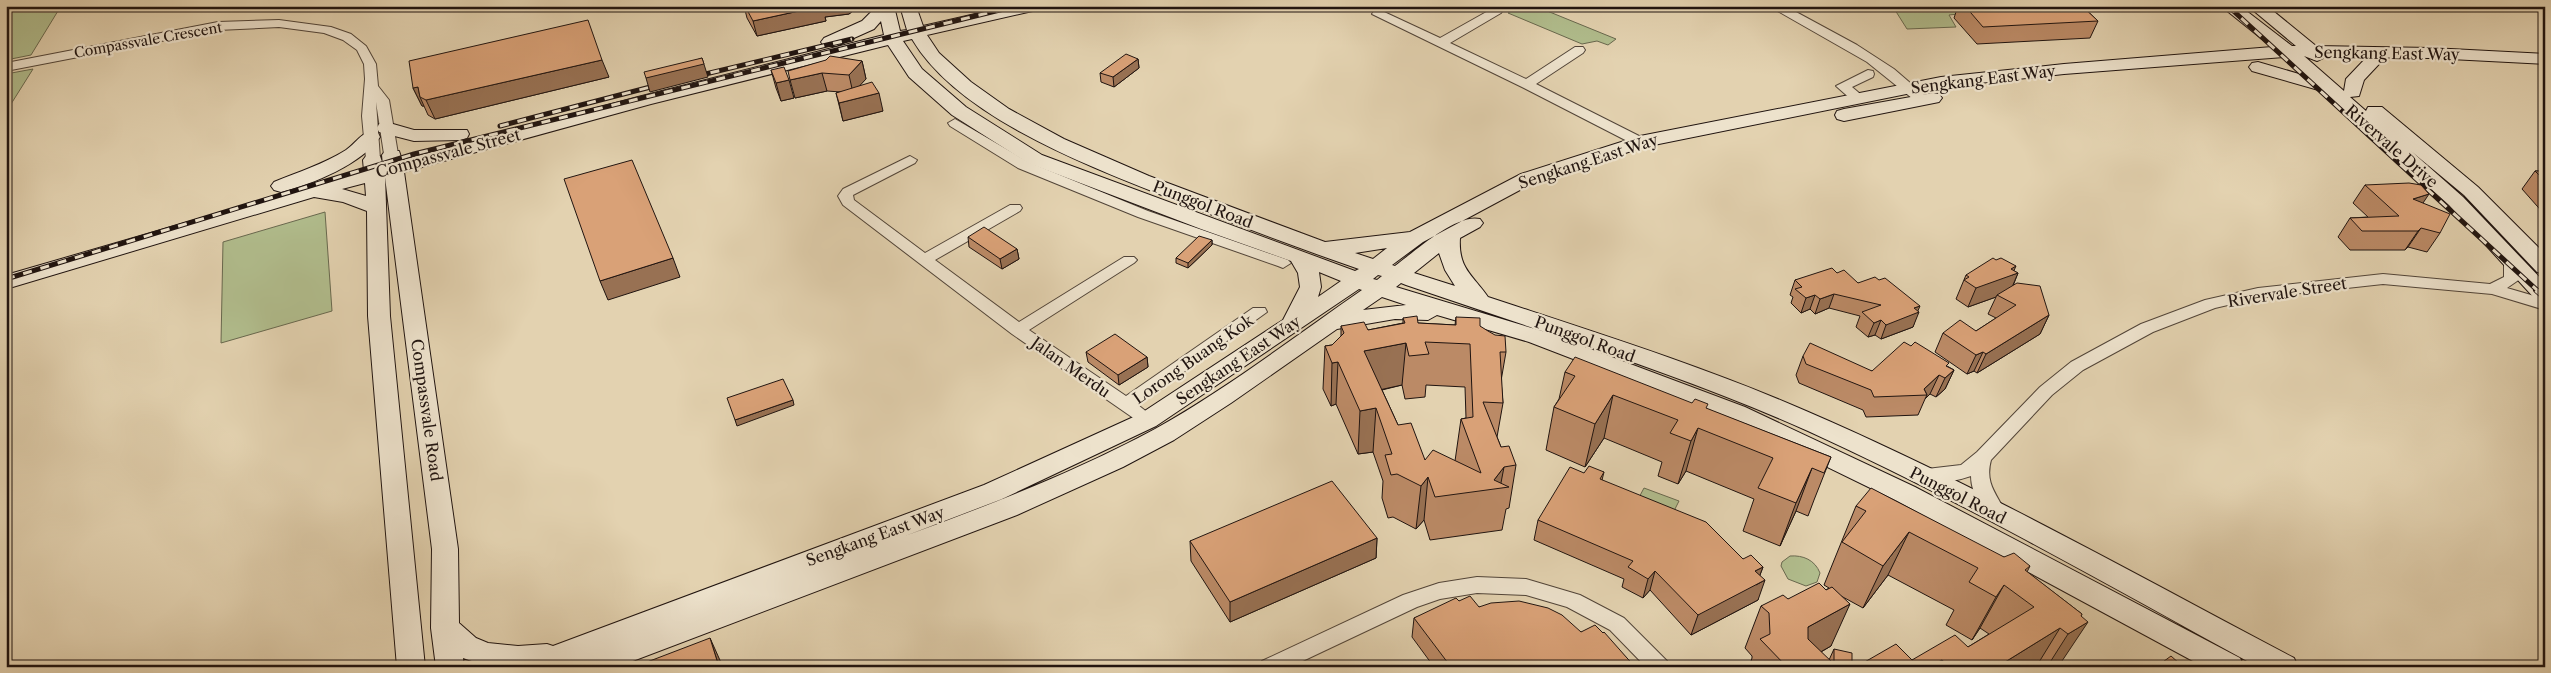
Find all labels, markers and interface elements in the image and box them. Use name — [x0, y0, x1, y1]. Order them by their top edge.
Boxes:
street label: Compassvale Crescent — [72, 18, 224, 62]
street label: Sengkang East Way — [2314, 42, 2461, 64]
street label: Sengkang East Way — [1909, 60, 2058, 98]
street label: Rivervale Drive — [2341, 100, 2443, 192]
street label: Compassvale Street — [373, 124, 523, 182]
street label: Sengkang East Way — [1516, 129, 1661, 193]
street label: Punggol Road — [1150, 176, 1256, 232]
street label: Rivervale Street — [2226, 273, 2348, 311]
street label: Lorong Buang Kok — [1129, 310, 1258, 408]
street label: Sengkang East Way — [1172, 310, 1305, 409]
street label: Punggol Road — [1532, 312, 1638, 367]
street label: Jalan Merdu — [1025, 331, 1115, 402]
street label: Compassvale Road — [407, 338, 447, 483]
street label: Punggol Road — [1906, 462, 2010, 528]
street label: Sengkang East Way — [803, 501, 948, 570]

